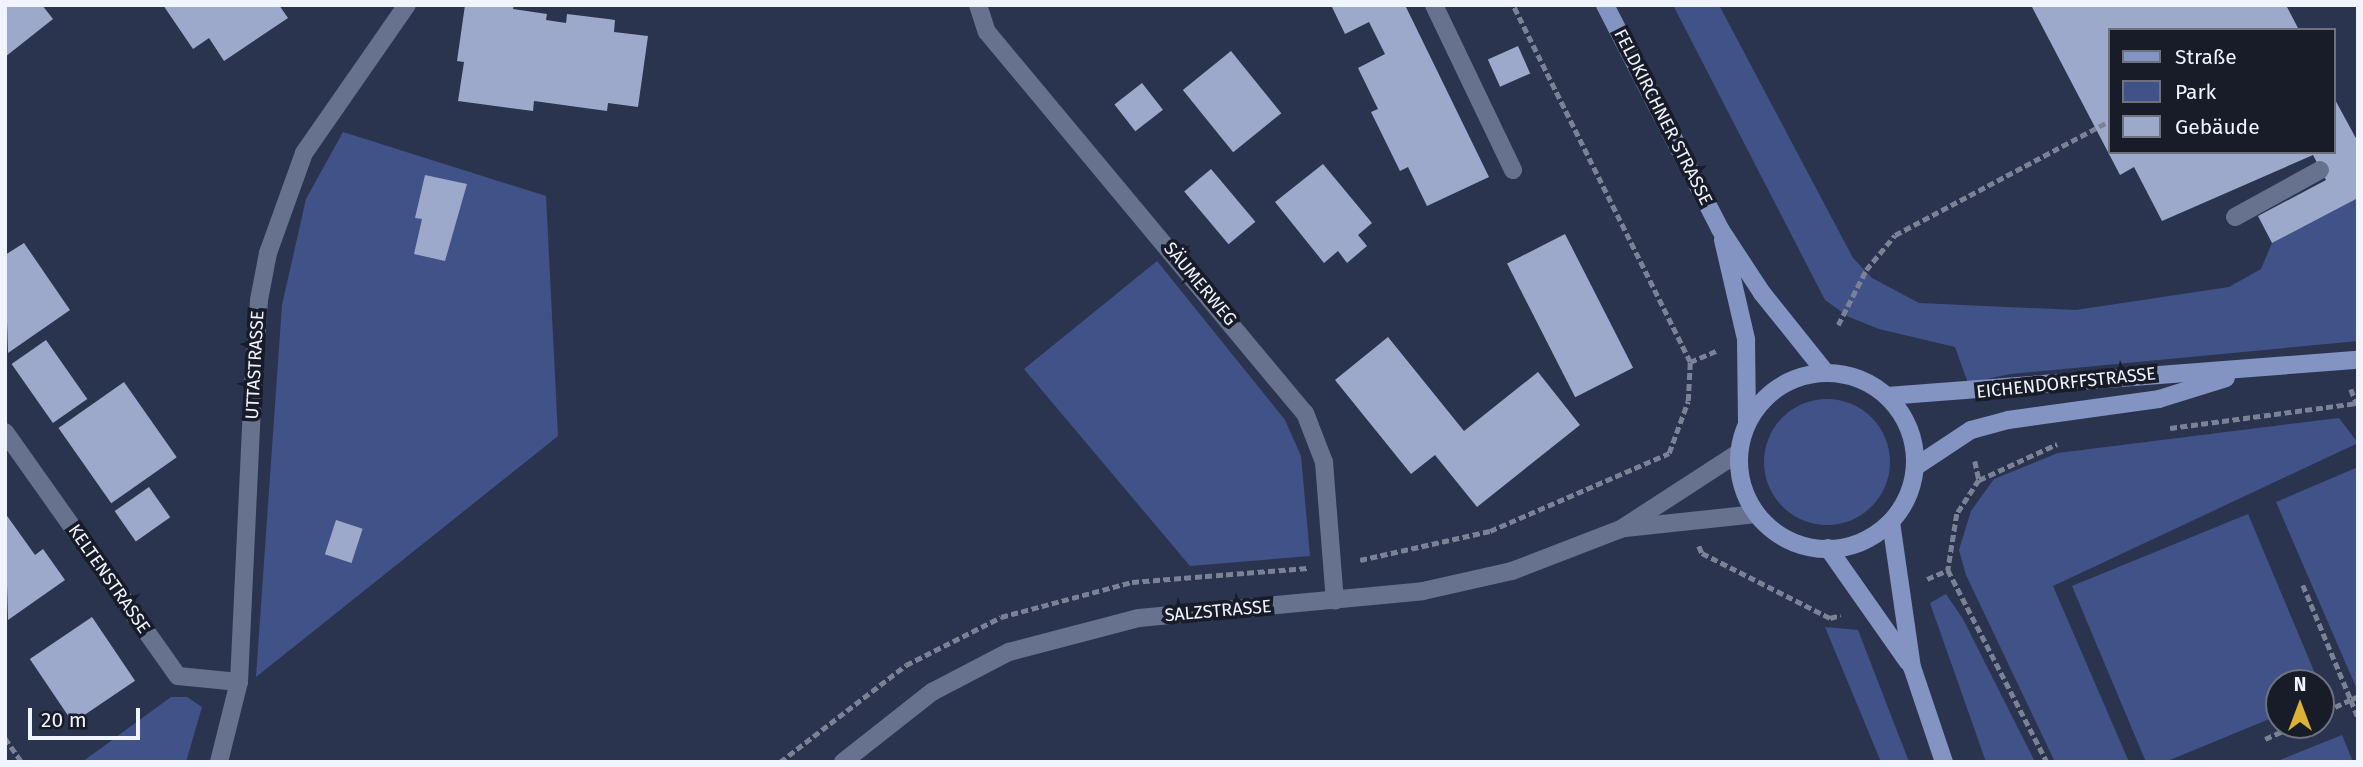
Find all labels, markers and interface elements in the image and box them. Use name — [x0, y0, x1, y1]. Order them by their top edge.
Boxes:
street label: FELDKIRCHNER STRASSE — [1609, 25, 1717, 209]
legend — [2108, 28, 2335, 154]
text: Straße — [2175, 44, 2237, 70]
text: Park — [2175, 79, 2216, 105]
text: Gebäude — [2175, 114, 2260, 140]
street label: SÄUMERWEG — [1159, 238, 1241, 330]
street label: UTTASTRASSE — [241, 310, 269, 420]
street label: EICHENDORFFSTRASSE — [1975, 363, 2157, 403]
street label: KELTENSTRASSE — [63, 520, 155, 638]
street label: SALZSTRASSE — [1164, 596, 1272, 626]
north arrow — [2265, 669, 2335, 739]
text: N — [2294, 673, 2306, 696]
scale bar — [32, 694, 144, 738]
text: 20 m — [41, 707, 87, 733]

